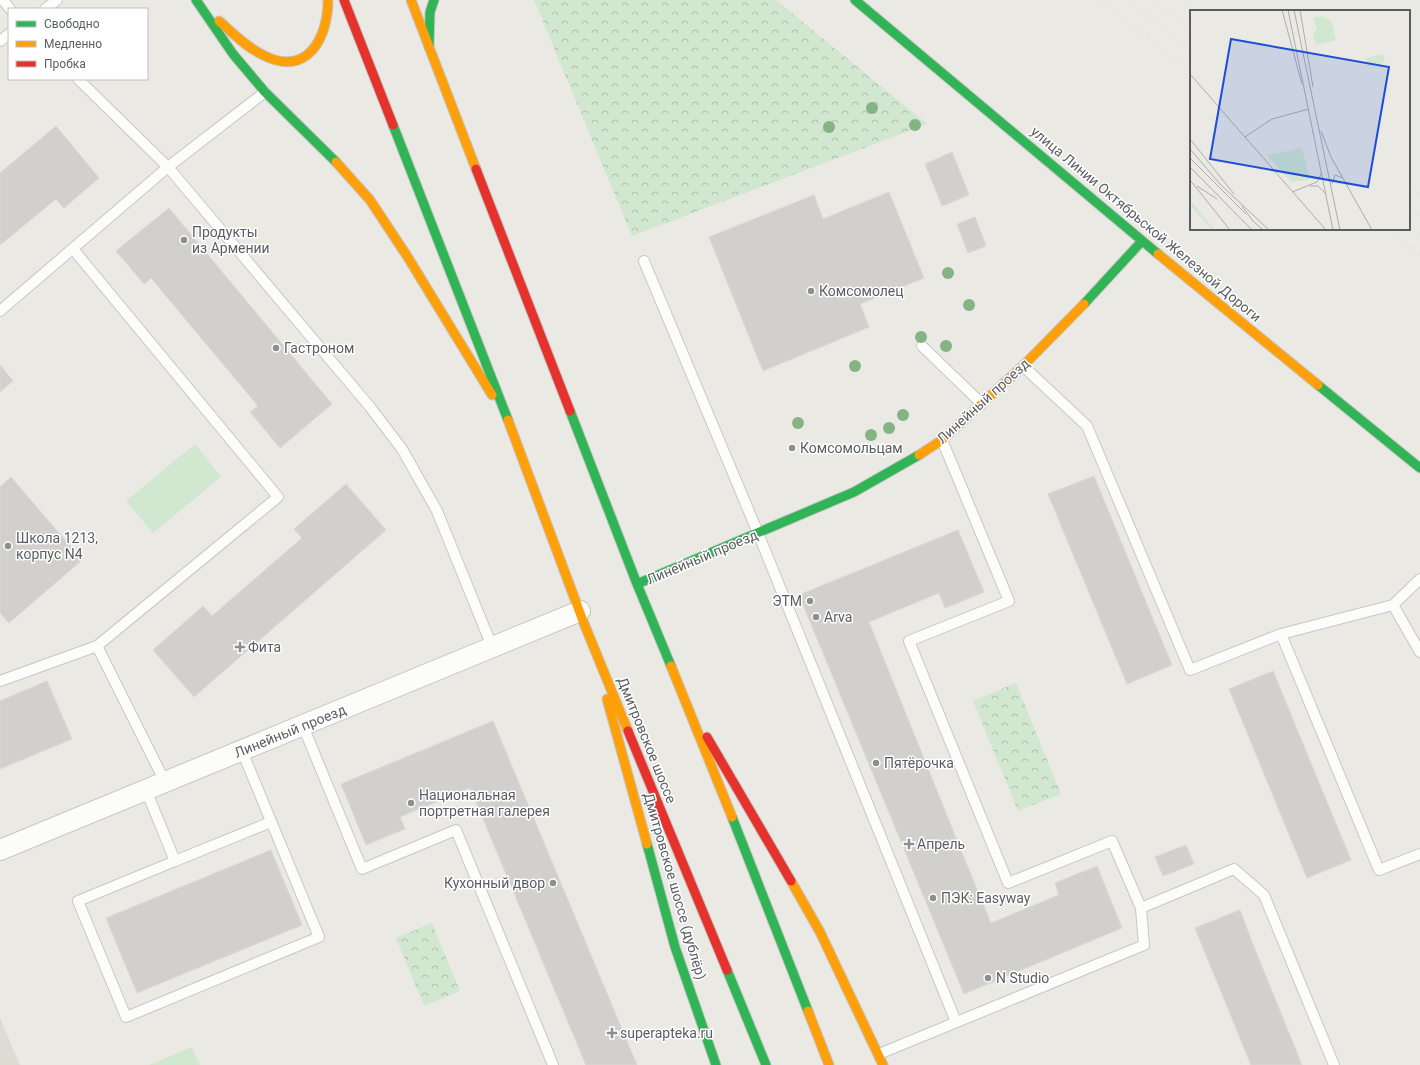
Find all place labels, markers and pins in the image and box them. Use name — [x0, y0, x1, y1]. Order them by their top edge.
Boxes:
place label: Продукты из Армении — [192, 224, 270, 256]
marker: Продукты из Армении — [179, 235, 189, 245]
place label: Комсомолец — [819, 283, 904, 299]
marker: Комсомолец — [806, 286, 816, 296]
place label: Гастроном — [284, 340, 354, 356]
marker: Гастроном — [271, 343, 281, 353]
place label: Комсомольцам — [800, 440, 903, 456]
marker: Комсомольцам — [787, 443, 797, 453]
place label: Школа 1213, корпус N4 — [16, 530, 98, 562]
marker: Школа 1213, корпус N4 — [3, 541, 13, 551]
place label: ЭТМ — [772, 593, 802, 609]
marker: ЭТМ — [805, 596, 815, 606]
place label: Arva — [824, 609, 852, 625]
marker: Arva — [811, 612, 821, 622]
place label: Фита — [248, 639, 281, 655]
marker: Фита — [235, 642, 245, 652]
place label: Пятёрочка — [884, 755, 954, 771]
marker: Пятёрочка — [871, 758, 881, 768]
place label: Национальная портретная галерея — [419, 787, 550, 819]
marker: Национальная портретная галерея — [406, 798, 416, 808]
place label: Апрель — [917, 836, 965, 852]
marker: Апрель — [904, 839, 914, 849]
place label: Кухонный двор — [444, 875, 545, 891]
marker: Кухонный двор — [548, 878, 558, 888]
place label: ПЭК: Easyway — [941, 890, 1031, 906]
marker: ПЭК: Easyway — [928, 893, 938, 903]
place label: N Studio — [996, 970, 1049, 986]
marker: N Studio — [983, 973, 993, 983]
place label: superapteka.ru — [620, 1025, 713, 1041]
marker: superapteka.ru — [607, 1028, 617, 1038]

